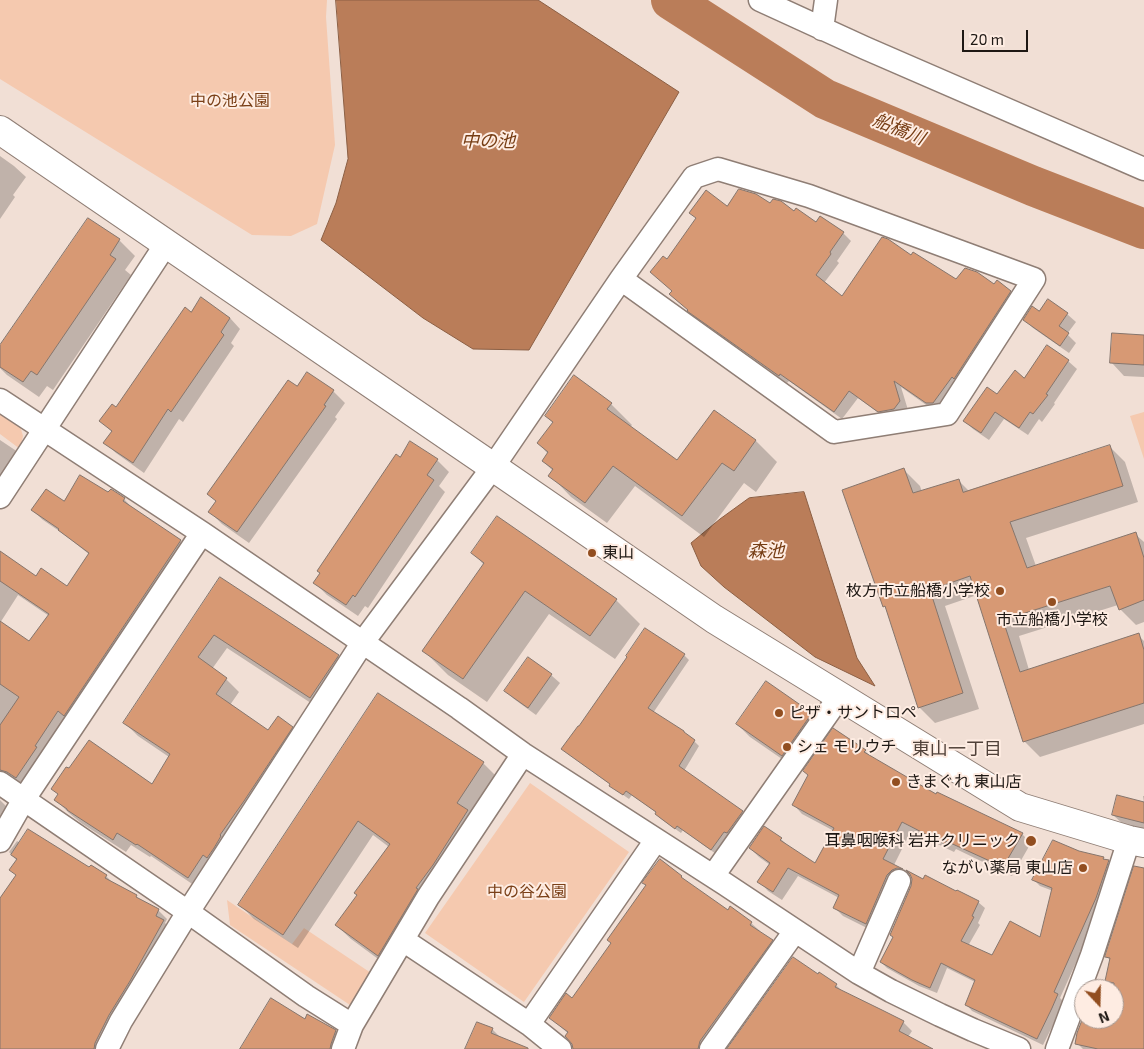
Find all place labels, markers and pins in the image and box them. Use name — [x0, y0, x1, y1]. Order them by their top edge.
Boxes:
place label: 東山 — [602, 543, 634, 563]
marker: 東山 — [586, 547, 598, 559]
place label: 枚方市立船橋小学校 — [846, 581, 990, 601]
marker: 枚方市立船橋小学校 — [994, 585, 1006, 597]
marker: 市立船橋小学校 — [1046, 596, 1058, 608]
place label: 市立船橋小学校 — [996, 610, 1108, 630]
place label: ピザ・サントロペ — [789, 703, 917, 723]
marker: ピザ・サントロペ — [773, 707, 785, 719]
place label: シェ モリウチ — [797, 737, 897, 757]
marker: シェ モリウチ — [781, 741, 793, 753]
place label: きまぐれ 東山店 — [906, 772, 1022, 792]
marker: きまぐれ 東山店 — [890, 776, 902, 788]
place label: 耳鼻咽喉科 岩井クリニック — [824, 831, 1020, 851]
marker: 耳鼻咽喉科 岩井クリニック — [1024, 834, 1038, 848]
place label: ながい薬局 東山店 — [941, 858, 1073, 878]
marker: ながい薬局 東山店 — [1077, 862, 1089, 874]

